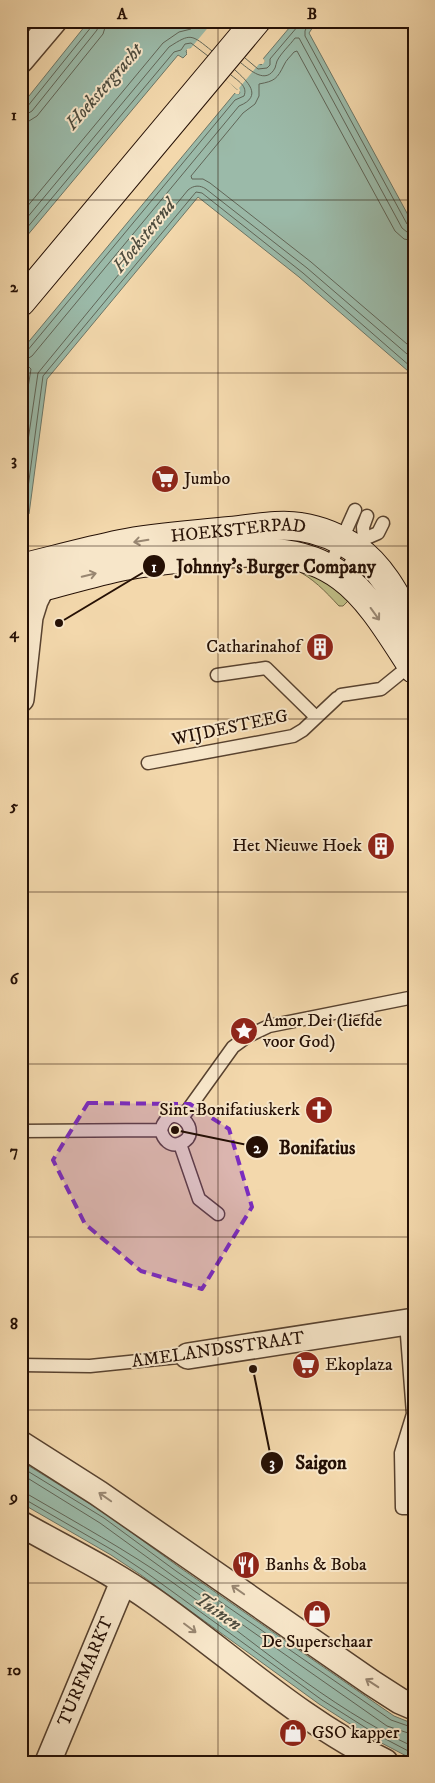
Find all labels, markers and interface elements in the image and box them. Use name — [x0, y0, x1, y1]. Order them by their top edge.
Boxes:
text: A — [116, 4, 128, 24]
text: B — [307, 4, 317, 24]
water label: Hoekstergracht — [60, 38, 148, 135]
text: 1 — [11, 105, 17, 125]
water label: Hoeksterend — [107, 192, 182, 278]
text: 2 — [10, 277, 19, 297]
text: 3 — [11, 450, 17, 470]
supermarket icon: Jumbo — [150, 464, 180, 494]
place label: Jumbo — [182, 468, 230, 490]
street label: HOEKSTERPAD — [170, 515, 307, 548]
one-way arrow — [133, 537, 149, 547]
callout: Johnny's Burger Company — [141, 549, 386, 583]
text: Johnny's Burger Company — [174, 556, 377, 579]
text: 1 — [151, 558, 157, 577]
one-way arrow — [80, 570, 96, 579]
one-way arrow — [370, 607, 380, 621]
text: 4 — [8, 623, 19, 643]
building icon: Catharinahof — [305, 632, 335, 662]
place label: Catharinahof — [206, 636, 304, 658]
street label: WIJDESTEEG — [169, 705, 291, 751]
text: 5 — [9, 796, 18, 816]
building icon: Het Nieuwe Hoek — [366, 831, 396, 861]
place label: Het Nieuwe Hoek — [232, 835, 362, 857]
text: 6 — [10, 969, 20, 989]
place label: Amor Dei (liefde voor God) — [262, 1010, 382, 1053]
place icon: Amor Dei (liefde voor God) — [229, 1016, 259, 1046]
church icon: Sint-Bonifatiuskerk — [304, 1095, 334, 1125]
place label: Sint-Bonifatiuskerk — [159, 1099, 300, 1121]
callout: Bonifatius — [244, 1130, 366, 1164]
text: Bonifatius — [279, 1137, 356, 1160]
text: 2 — [253, 1139, 261, 1158]
text: 7 — [10, 1141, 18, 1161]
text: 8 — [10, 1314, 18, 1334]
street label: AMELANDSSTRAAT — [130, 1327, 306, 1373]
supermarket icon: Ekoplaza — [291, 1350, 321, 1380]
place label: Ekoplaza — [325, 1354, 393, 1376]
callout: Saigon — [260, 1446, 356, 1480]
text: Saigon — [295, 1452, 348, 1475]
text: 3 — [269, 1454, 275, 1473]
text: 9 — [9, 1487, 18, 1507]
one-way arrow — [98, 1492, 112, 1502]
restaurant icon: Banhs & Boba — [231, 1550, 261, 1580]
place label: Banhs & Boba — [265, 1554, 367, 1576]
one-way arrow — [231, 1585, 245, 1595]
water label: Tuinen — [190, 1588, 246, 1636]
shop icon: De Superschaar — [302, 1599, 332, 1629]
street label: TURFMARKT — [53, 1613, 118, 1730]
one-way arrow — [183, 1623, 197, 1633]
place label: De Superschaar — [261, 1631, 373, 1653]
text: 10 — [7, 1660, 22, 1680]
one-way arrow — [365, 1678, 379, 1688]
shop icon: GSO kapper — [278, 1718, 308, 1748]
place label: GSO kapper — [312, 1722, 400, 1744]

